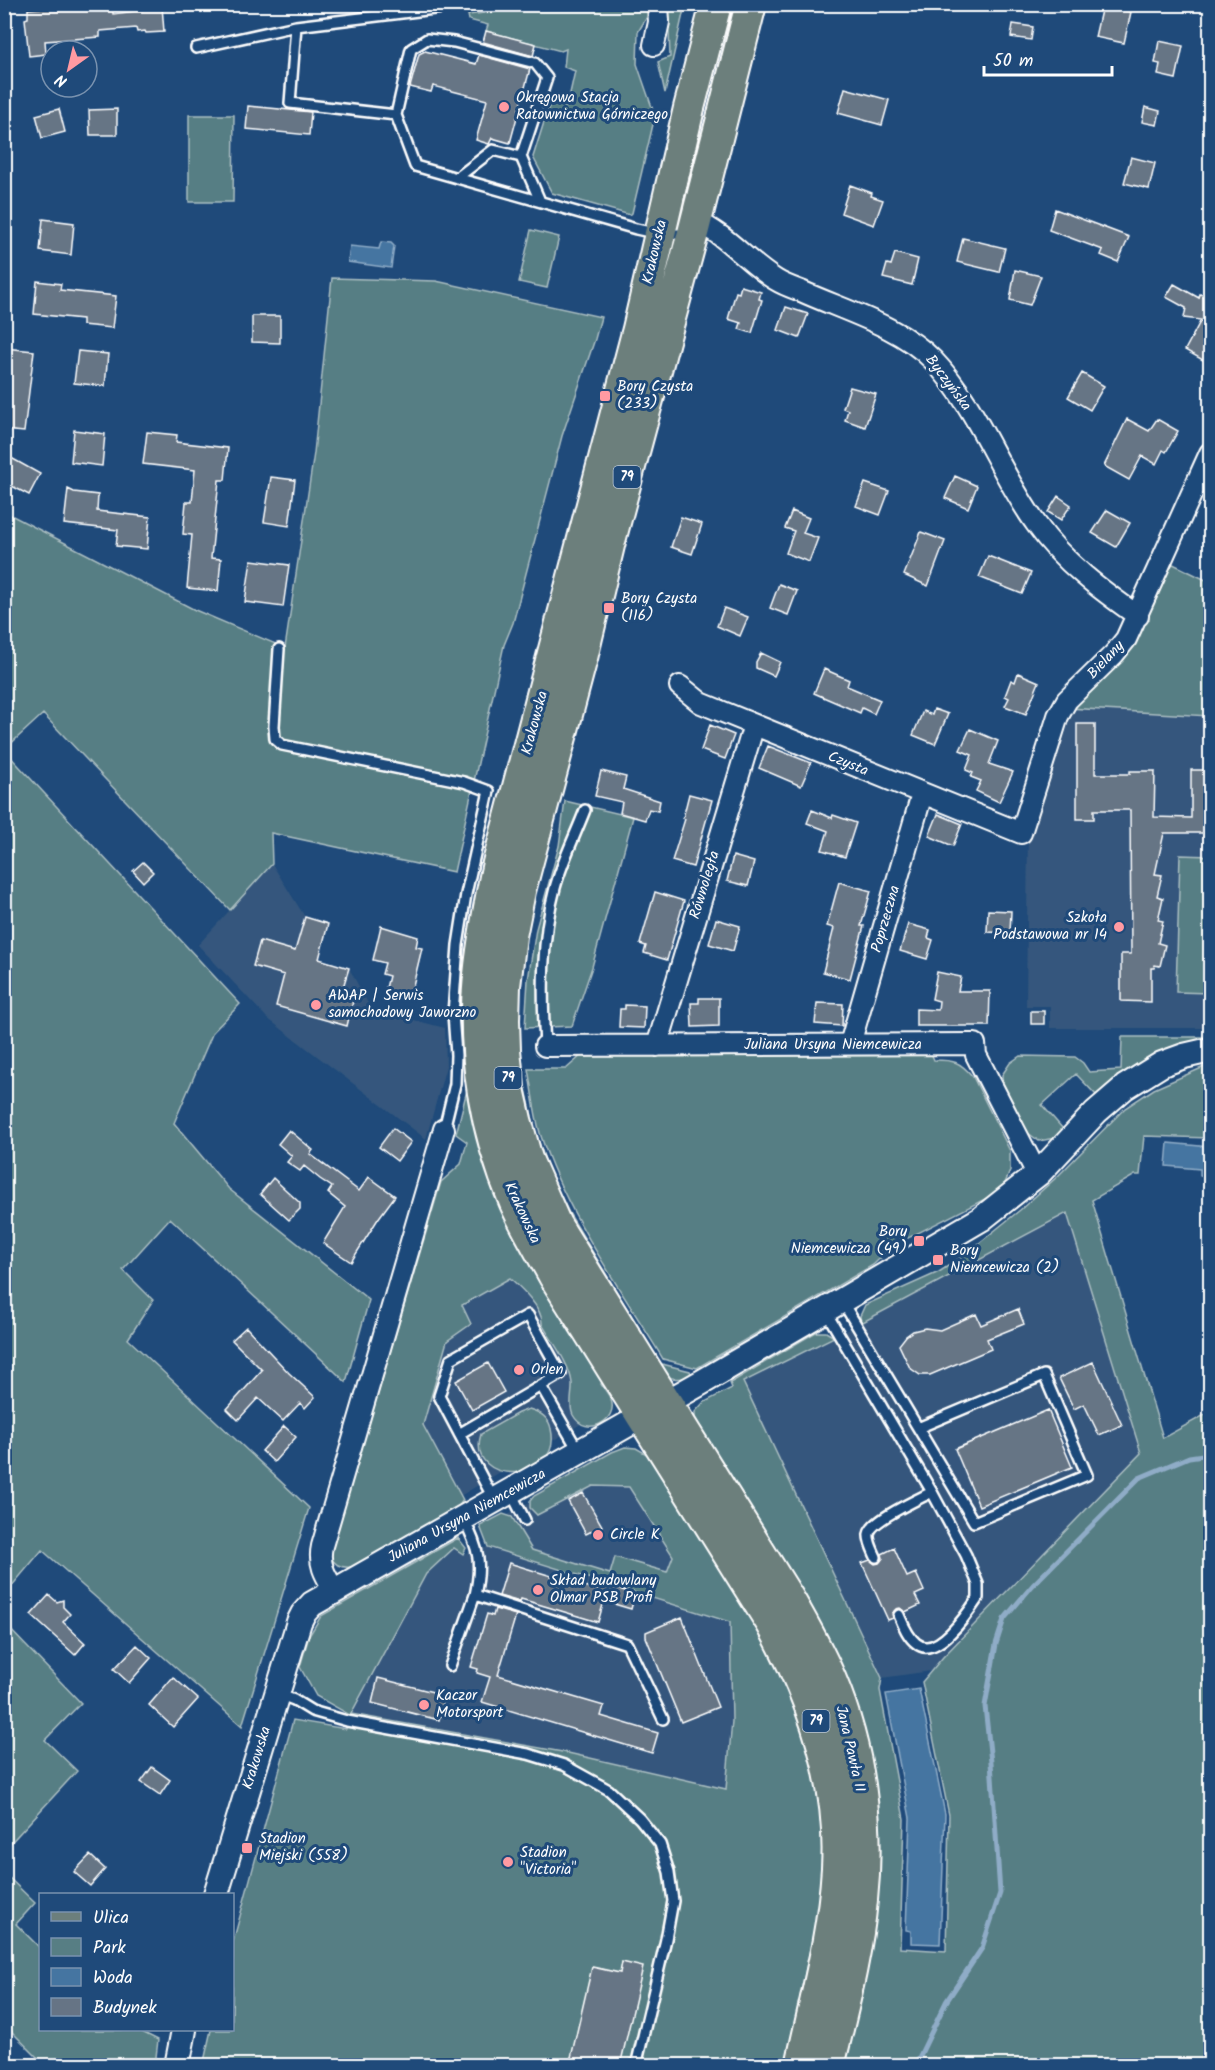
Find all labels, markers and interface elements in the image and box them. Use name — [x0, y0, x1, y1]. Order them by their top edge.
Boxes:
north arrow — [39, 39, 99, 99]
scale bar — [984, 39, 1112, 77]
text: 50 m — [993, 47, 1033, 76]
text: N — [50, 67, 73, 93]
place label: Okręgowa Stacja Ratownictwa Górniczego — [516, 86, 668, 127]
marker: Okręgowa Stacja Ratownictwa Górniczego — [497, 100, 511, 114]
street label: Krakowska — [636, 218, 674, 286]
street label: Byczyńska — [919, 350, 977, 416]
place label: Bory Czysta (233) — [617, 375, 693, 416]
marker: Bory Czysta (233) — [598, 389, 612, 403]
road number: 79 — [614, 466, 640, 488]
place label: Bory Czysta (116) — [621, 587, 697, 628]
marker: Bory Czysta (116) — [602, 601, 616, 615]
street label: Bielany — [1082, 634, 1131, 685]
street label: Krakowska — [515, 688, 555, 758]
street label: Czysta — [824, 745, 872, 783]
street label: Równoległa — [683, 848, 727, 922]
street label: Poprzeczna — [865, 883, 907, 955]
place label: Szkoła Podstawowa nr 14 — [993, 906, 1107, 947]
marker: Szkoła Podstawowa nr 14 — [1112, 920, 1126, 934]
place label: AWAP | Serwis samochodowy Jaworzno — [328, 984, 477, 1025]
marker: AWAP | Serwis samochodowy Jaworzno — [309, 998, 323, 1012]
street label: Juliana Ursyna Niemcewicza — [744, 1033, 922, 1057]
road number: 79 — [494, 1067, 522, 1089]
street label: Krakowska — [497, 1178, 547, 1248]
place label: Bory Niemcewicza (49) — [791, 1220, 908, 1261]
marker: Bory Niemcewicza (49) — [912, 1234, 926, 1248]
place label: Bory Niemcewicza (2) — [950, 1239, 1059, 1280]
marker: Bory Niemcewicza (2) — [931, 1253, 945, 1267]
place label: Orlen — [531, 1358, 564, 1382]
marker: Orlen — [512, 1363, 526, 1377]
street label: Juliana Ursyna Niemcewicza — [383, 1462, 551, 1570]
place label: Circle K — [610, 1523, 660, 1547]
marker: Circle K — [591, 1528, 605, 1542]
place label: Skład budowlany Olmar PSB Profi — [550, 1569, 657, 1610]
marker: Skład budowlany Olmar PSB Profi — [531, 1583, 545, 1597]
place label: Kaczor Motorsport — [436, 1684, 504, 1725]
marker: Kaczor Motorsport — [417, 1698, 431, 1712]
street label: Jana Pawła II — [828, 1703, 872, 1795]
road number: 79 — [802, 1710, 830, 1732]
street label: Krakowska — [236, 1723, 278, 1793]
place label: Stadion Miejski (558) — [259, 1827, 348, 1868]
marker: Stadion Miejski (558) — [240, 1841, 254, 1855]
place label: Stadion "Victoria" — [520, 1841, 576, 1882]
marker: Stadion "Victoria" — [501, 1855, 515, 1869]
legend — [39, 1893, 234, 2031]
text: Ulica — [93, 1904, 129, 1933]
text: Park — [93, 1934, 126, 1963]
text: Woda — [93, 1964, 133, 1993]
text: Budynek — [93, 1994, 157, 2023]

